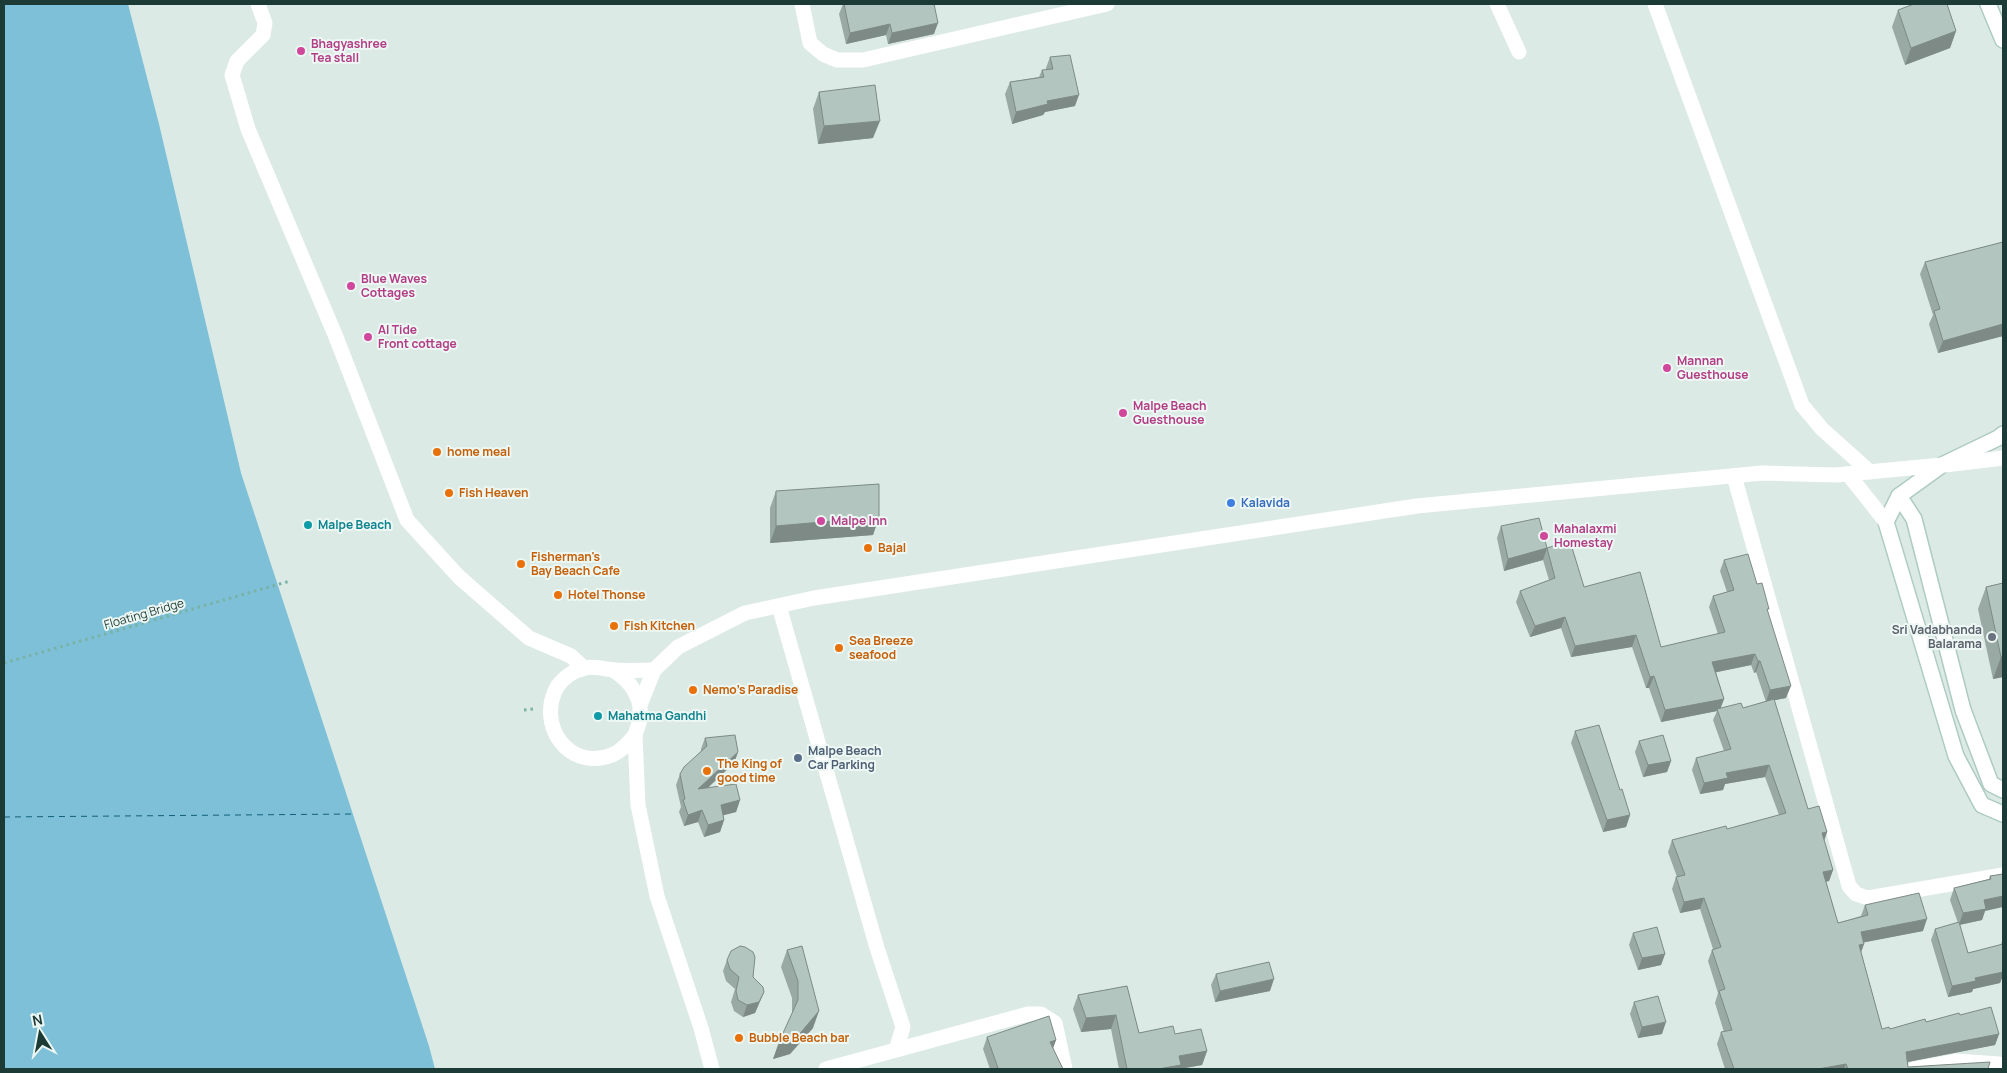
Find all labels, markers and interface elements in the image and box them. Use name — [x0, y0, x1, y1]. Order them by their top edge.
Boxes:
place label: Bhagyashree Tea stall — [311, 35, 387, 66]
marker: Bhagyashree Tea stall — [295, 45, 307, 57]
place label: Blue Waves Cottages — [361, 270, 428, 301]
marker: Blue Waves Cottages — [345, 280, 357, 292]
place label: AI Tide Front cottage — [378, 321, 457, 352]
marker: AI Tide Front cottage — [362, 331, 374, 343]
place label: Mannan Guesthouse — [1677, 352, 1748, 383]
marker: Mannan Guesthouse — [1661, 362, 1673, 374]
place label: Malpe Beach Guesthouse — [1133, 397, 1207, 428]
marker: Malpe Beach Guesthouse — [1117, 407, 1129, 419]
place label: home meal — [447, 443, 510, 460]
marker: home meal — [431, 446, 443, 458]
place label: Fish Heaven — [459, 484, 528, 501]
marker: Fish Heaven — [443, 487, 455, 499]
place label: Kalavida — [1241, 494, 1290, 511]
marker: Kalavida — [1225, 497, 1237, 509]
place label: Malpe Inn — [831, 512, 887, 529]
marker: Malpe Inn — [815, 515, 827, 527]
place label: Malpe Beach — [318, 516, 392, 533]
marker: Malpe Beach — [302, 519, 314, 531]
place label: Mahalaxmi Homestay — [1554, 520, 1617, 551]
marker: Mahalaxmi Homestay — [1538, 530, 1550, 542]
place label: Bajal — [878, 539, 906, 556]
marker: Bajal — [862, 542, 874, 554]
place label: Fisherman's Bay Beach Cafe — [531, 548, 620, 579]
marker: Fisherman's Bay Beach Cafe — [515, 558, 527, 570]
place label: Hotel Thonse — [568, 586, 645, 603]
marker: Hotel Thonse — [552, 589, 564, 601]
street label: Floating Bridge — [102, 594, 186, 633]
place label: Fish Kitchen — [624, 617, 695, 634]
marker: Fish Kitchen — [608, 620, 620, 632]
place label: Sri Vadabhanda Balarama — [1892, 621, 1982, 652]
marker: Sri Vadabhanda Balarama — [1986, 631, 1998, 643]
place label: Sea Breeze seafood — [849, 632, 913, 663]
marker: Sea Breeze seafood — [833, 642, 845, 654]
place label: Nemo's Paradise — [703, 681, 798, 698]
marker: Nemo's Paradise — [687, 684, 699, 696]
place label: Mahatma Gandhi — [608, 707, 706, 724]
marker: Mahatma Gandhi — [592, 710, 604, 722]
place label: Malpe Beach Car Parking — [808, 742, 882, 773]
marker: Malpe Beach Car Parking — [792, 752, 804, 764]
place label: The King of good time — [717, 755, 782, 786]
marker: The King of good time — [701, 765, 713, 777]
north arrow — [15, 1008, 65, 1058]
text: N — [31, 1009, 44, 1030]
place label: Bubble Beach bar — [749, 1029, 850, 1046]
marker: Bubble Beach bar — [733, 1032, 745, 1044]

